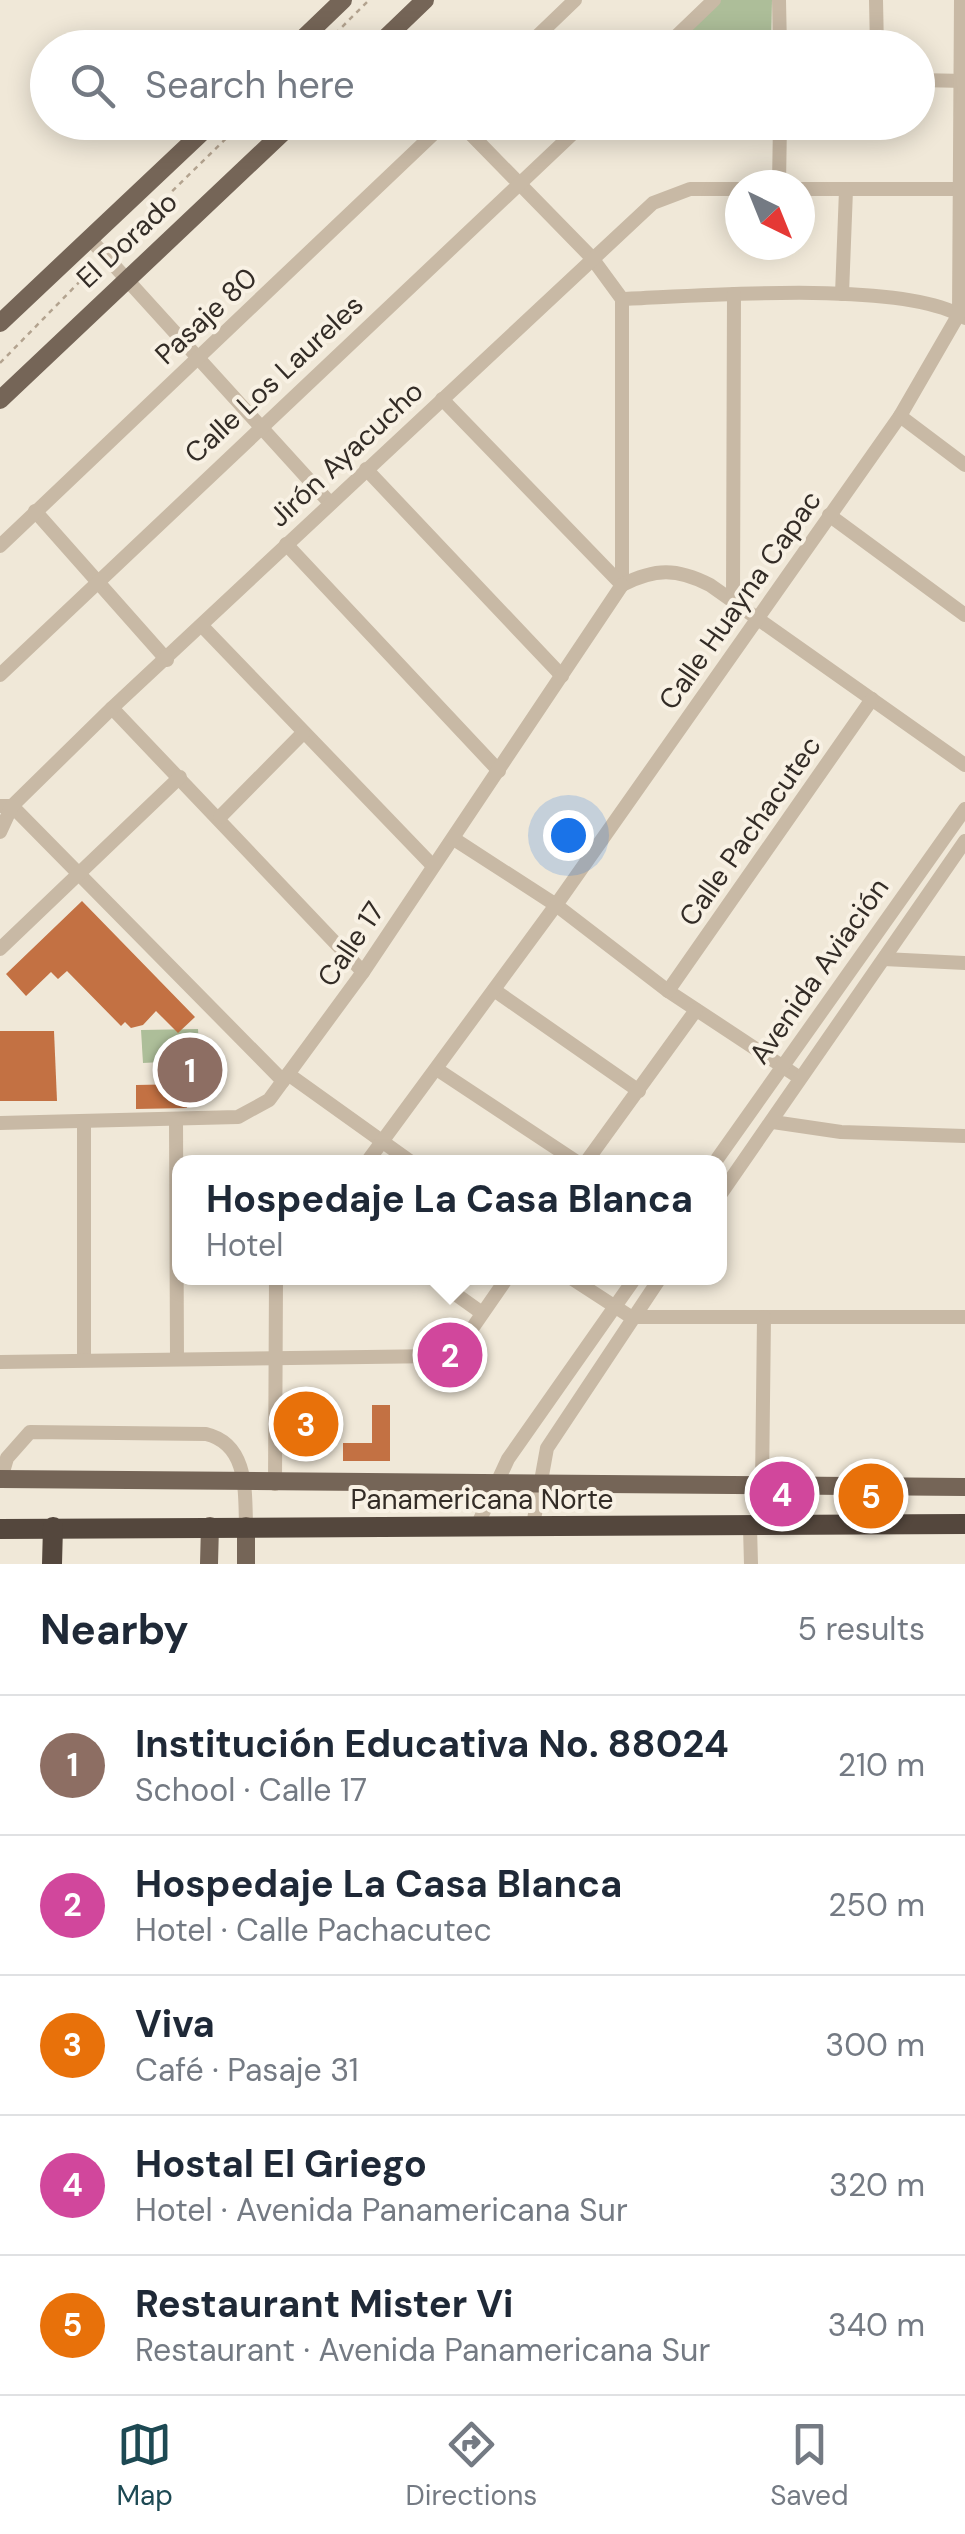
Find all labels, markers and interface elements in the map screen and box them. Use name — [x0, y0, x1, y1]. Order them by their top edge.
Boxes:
search box — [30, 30, 935, 140]
icon: search — [65, 58, 120, 113]
text: Search here — [145, 60, 355, 110]
north arrow — [725, 170, 815, 260]
street label: El Dorado — [69, 184, 185, 296]
street label: Pasaje 80 — [147, 259, 265, 373]
street label: Calle Los Laureles — [177, 287, 371, 471]
street label: Jirón Ayacucho — [261, 373, 431, 535]
street label: Calle Huayna Capac — [650, 483, 830, 717]
street label: Calle Pachacutec — [671, 729, 829, 933]
your location — [543, 810, 594, 861]
street label: Avenida Aviación — [741, 871, 897, 1071]
street label: Calle 17 — [309, 894, 393, 994]
pin: 1 — [158, 1032, 222, 1108]
popup — [172, 1155, 727, 1285]
text: Hospedaje La Casa Blanca — [206, 1174, 693, 1224]
text: Hotel — [206, 1224, 283, 1266]
pin: 2 — [418, 1318, 482, 1392]
pin: 3 — [274, 1386, 338, 1462]
pin: 4 — [750, 1456, 814, 1532]
pin: 5 — [838, 1458, 904, 1534]
street label: Panamericana Norte — [351, 1481, 613, 1518]
text: Nearby — [40, 1602, 189, 1657]
text: 5 results — [797, 1608, 925, 1650]
text: Institución Educativa No. 88024 — [135, 1719, 729, 1769]
text: 1 — [67, 1744, 78, 1786]
text: 210 m — [838, 1744, 925, 1786]
text: School · Calle 17 — [135, 1769, 367, 1811]
text: Hospedaje La Casa Blanca — [135, 1859, 622, 1909]
text: 2 — [63, 1884, 82, 1926]
text: 250 m — [828, 1884, 925, 1926]
text: Hotel · Calle Pachacutec — [135, 1909, 492, 1951]
text: Viva — [135, 1999, 215, 2049]
text: 3 — [63, 2024, 82, 2066]
text: 300 m — [825, 2024, 925, 2066]
text: Café · Pasaje 31 — [135, 2049, 359, 2091]
text: Hostal El Griego — [135, 2139, 427, 2189]
text: 4 — [62, 2164, 83, 2206]
text: 320 m — [829, 2164, 925, 2206]
text: Hotel · Avenida Panamericana Sur — [135, 2189, 628, 2231]
text: Restaurant Mister Vi — [135, 2279, 513, 2329]
text: 5 — [63, 2304, 82, 2346]
text: 340 m — [828, 2304, 925, 2346]
text: Restaurant · Avenida Panamericana Sur — [135, 2329, 710, 2371]
tab: Map — [116, 2417, 173, 2514]
tab: Directions — [406, 2417, 537, 2514]
tab: Saved — [770, 2417, 849, 2514]

